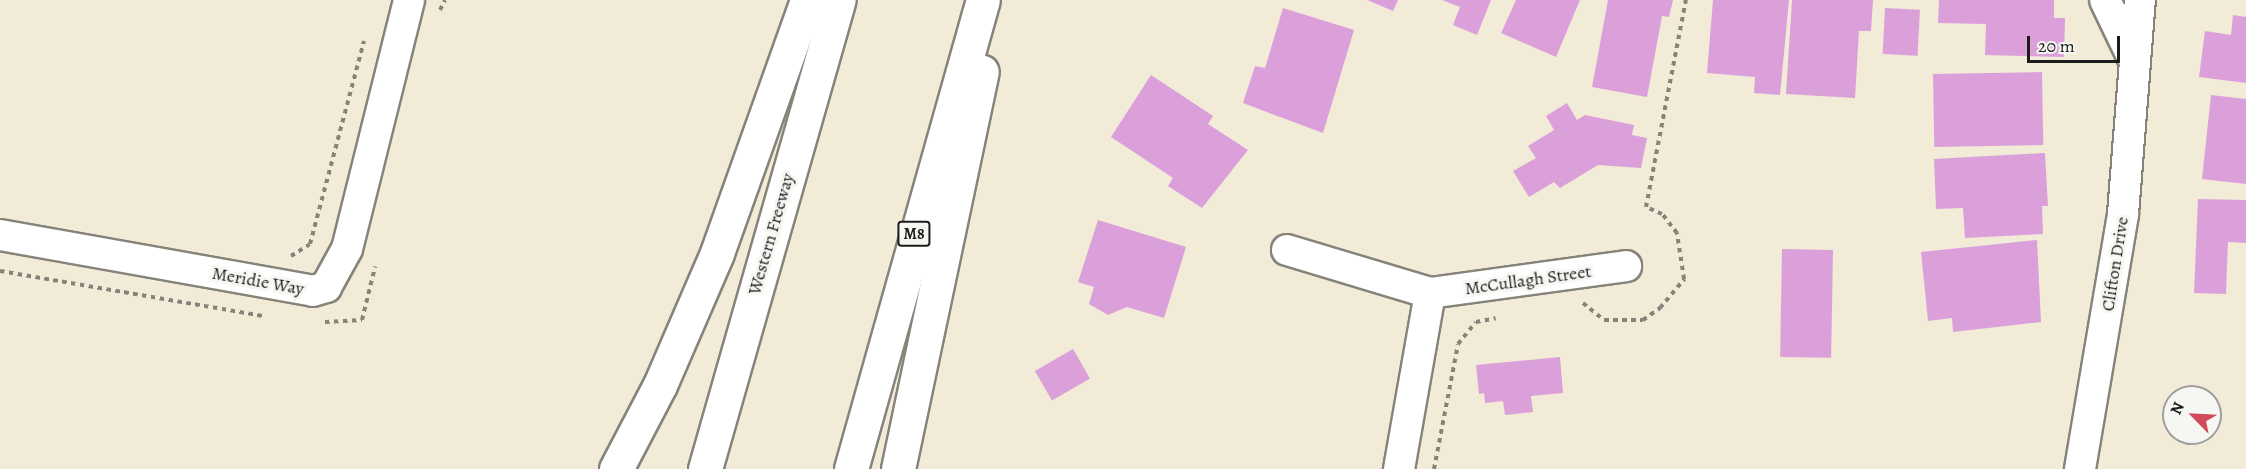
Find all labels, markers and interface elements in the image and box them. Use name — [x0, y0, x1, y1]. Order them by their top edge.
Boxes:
scale bar — [2030, 24, 2123, 62]
text: 20 m — [2038, 34, 2075, 58]
street label: Western Freeway — [743, 171, 799, 297]
street label: Clifton Drive — [2097, 215, 2133, 313]
road number: M8 — [896, 221, 932, 247]
street label: McCullagh Street — [1464, 260, 1592, 300]
street label: Meridie Way — [210, 262, 306, 300]
north arrow — [2162, 385, 2222, 445]
text: N — [2165, 399, 2190, 418]

